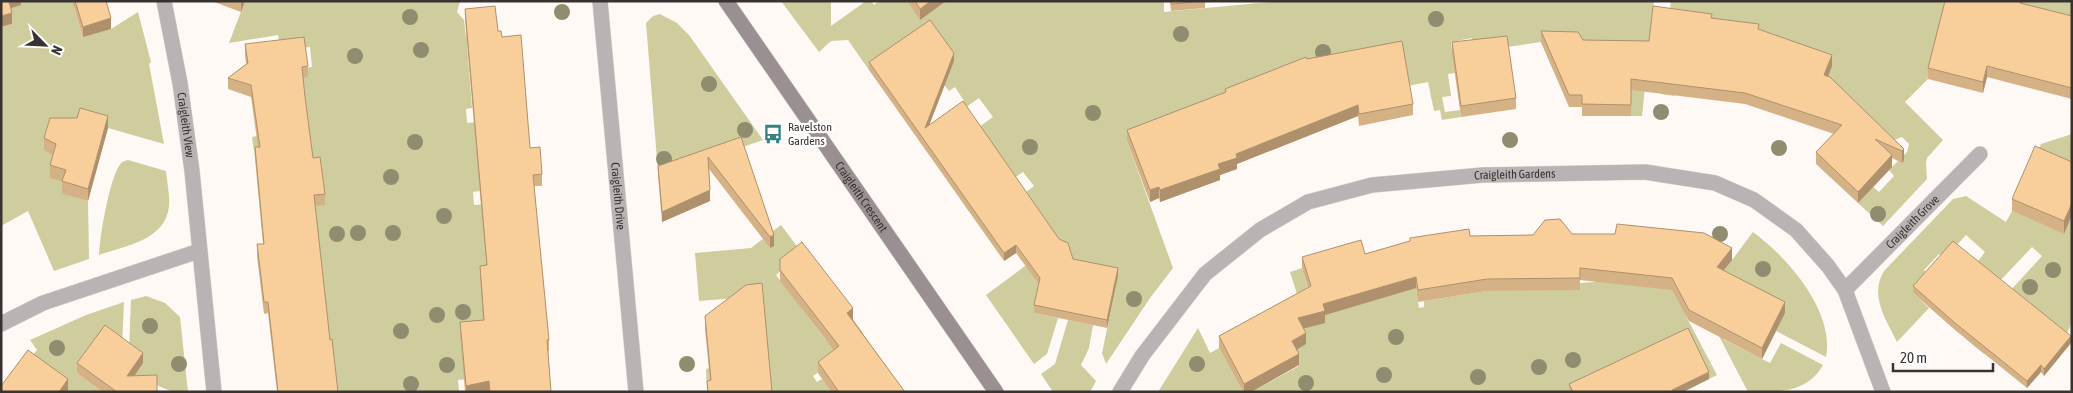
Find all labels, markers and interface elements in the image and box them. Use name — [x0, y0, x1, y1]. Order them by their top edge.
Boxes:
north arrow — [20, 20, 70, 70]
text: N — [48, 43, 66, 57]
street label: Craigleith View — [174, 92, 197, 159]
place label: Ravelston Gardens — [788, 120, 832, 148]
bus stop icon: Ravelston Gardens — [762, 123, 784, 145]
street label: Craigleith Crescent — [832, 159, 891, 235]
street label: Craigleith Drive — [608, 162, 628, 231]
street label: Craigleith Gardens — [1474, 167, 1555, 183]
street label: Craigleith Grove — [1883, 192, 1942, 252]
scale bar — [1893, 340, 1993, 372]
text: 20 m — [1900, 349, 1927, 366]

